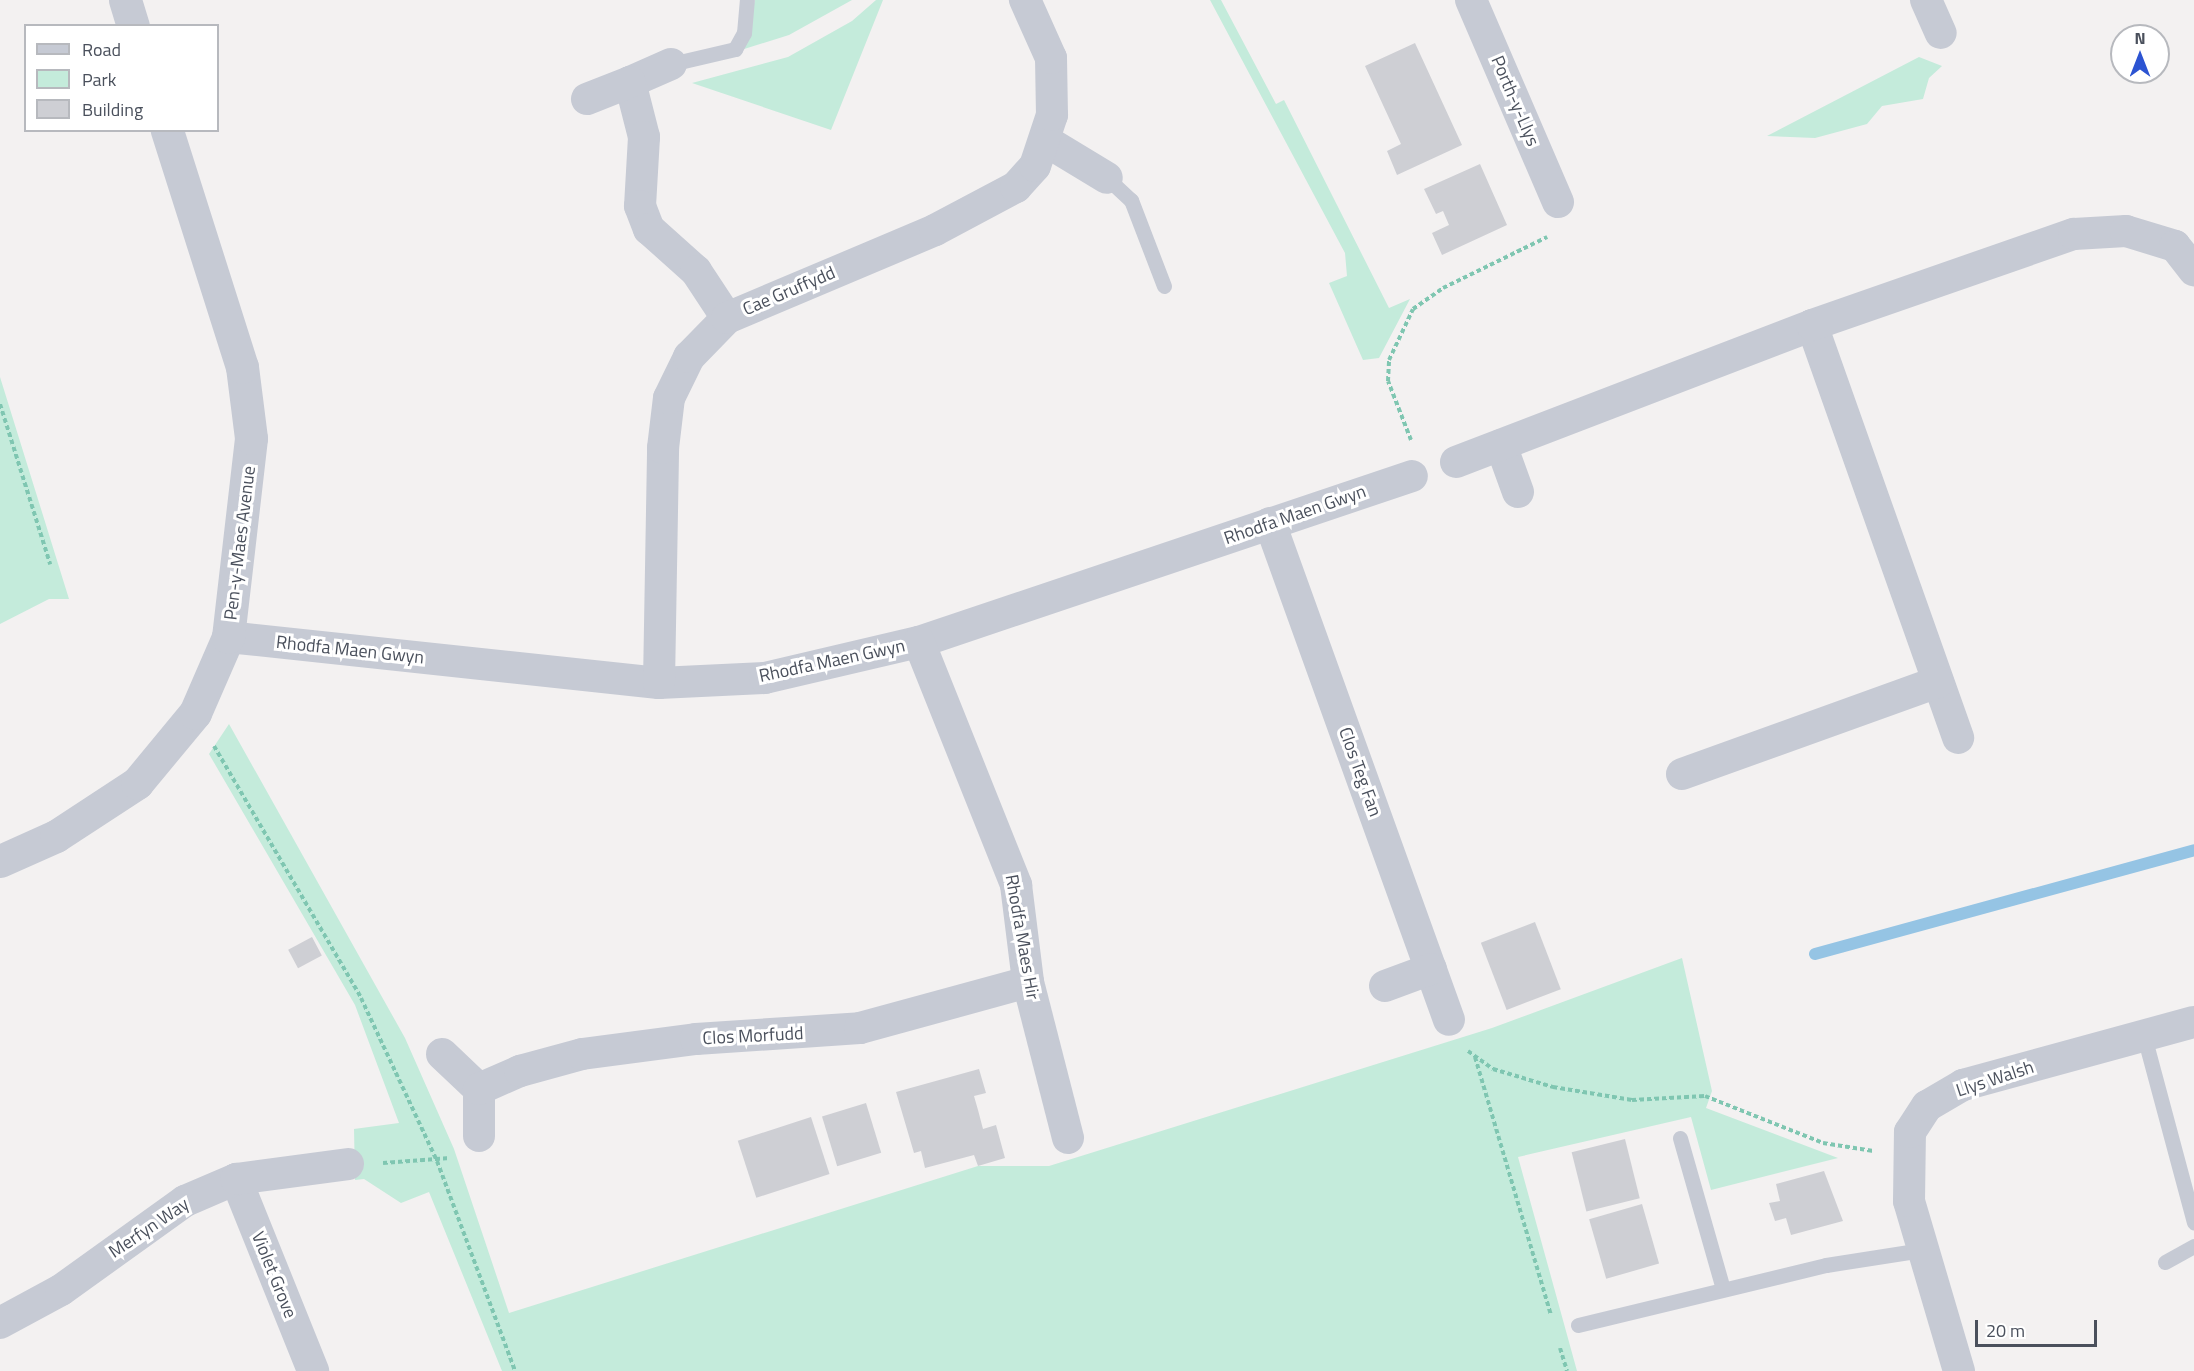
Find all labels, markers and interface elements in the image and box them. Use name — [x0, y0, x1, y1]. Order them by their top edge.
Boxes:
legend — [24, 24, 219, 132]
north arrow — [2110, 24, 2170, 84]
text: N — [2134, 26, 2146, 50]
text: Road — [82, 36, 121, 63]
street label: Porth-y-Llys — [1486, 53, 1544, 149]
text: Park — [82, 66, 116, 93]
text: Building — [82, 96, 143, 123]
street label: Cae Gruffydd — [740, 262, 838, 320]
street label: Pen-y-Maes Avenue — [220, 465, 260, 621]
street label: Rhodfa Maen Gwyn — [1221, 481, 1369, 549]
street label: Rhodfa Maen Gwyn — [275, 631, 425, 669]
street label: Rhodfa Maen Gwyn — [757, 635, 907, 687]
street label: Clos Teg Fan — [1334, 724, 1386, 820]
street label: Rhodfa Maes Hir — [1000, 873, 1044, 1001]
street label: Clos Morfudd — [702, 1023, 804, 1049]
street label: Llys Walsh — [1953, 1056, 2037, 1102]
street label: Merfyn Way — [105, 1193, 193, 1263]
street label: Violet Grove — [247, 1229, 301, 1321]
scale bar — [1978, 1308, 2100, 1346]
text: 20 m — [1986, 1317, 2025, 1344]

